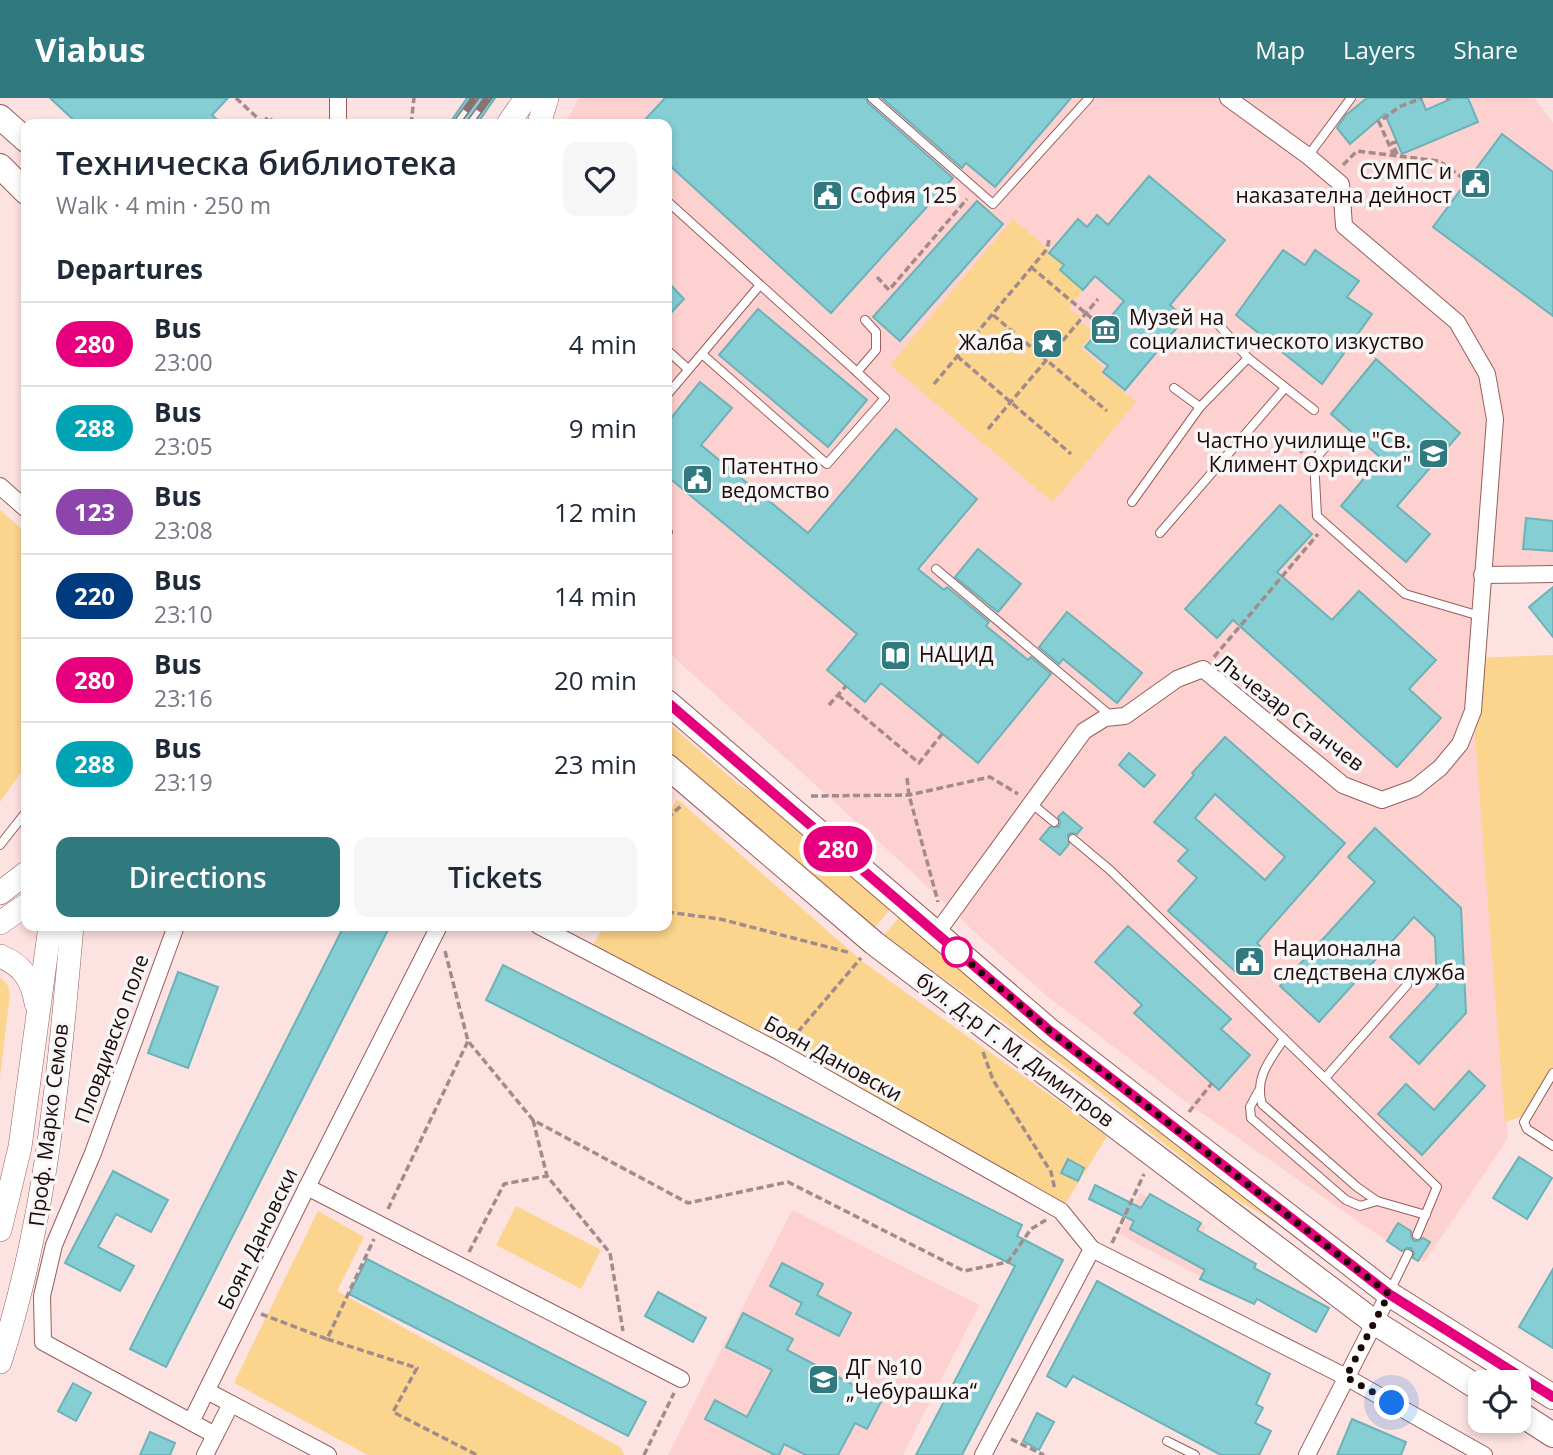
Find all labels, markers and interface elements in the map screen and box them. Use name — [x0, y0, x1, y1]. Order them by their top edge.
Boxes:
text: Viabus — [35, 27, 145, 72]
text: Map — [1255, 33, 1305, 66]
text: Layers — [1343, 33, 1416, 66]
text: Share — [1454, 33, 1518, 66]
text: Техническа библиотека — [56, 140, 457, 185]
button: heart — [563, 142, 637, 216]
place label: СУМПС и наказателна дейност — [1236, 157, 1452, 209]
public building icon: СУМПС и наказателна дейност — [1458, 167, 1492, 201]
public building icon: София 125 — [810, 179, 844, 213]
place label: София 125 — [850, 181, 957, 209]
text: Walk · 4 min · 250 m — [56, 189, 271, 221]
text: Departures — [56, 251, 203, 287]
place label: Музей на социалистическото изкуство — [1129, 303, 1424, 355]
text: Bus — [154, 310, 201, 346]
museum icon: Музей на социалистическото изкуство — [1089, 313, 1123, 347]
text: 4 min — [569, 326, 637, 362]
place icon: Жалба — [1030, 326, 1064, 360]
text: 280 — [74, 327, 115, 360]
place label: Жалба — [958, 328, 1024, 356]
text: 23:00 — [154, 346, 213, 378]
text: Bus — [154, 394, 201, 430]
text: 9 min — [569, 410, 637, 446]
text: 288 — [74, 411, 115, 444]
place label: Частно училище "Св. Климент Охридски" — [1196, 426, 1411, 478]
text: 23:05 — [154, 430, 213, 462]
school or university icon: Частно училище "Св. Климент Охридски" — [1417, 436, 1451, 470]
place label: Патентно ведомство — [721, 452, 830, 504]
public building icon: Патентно ведомство — [681, 462, 715, 496]
text: Bus — [154, 478, 201, 514]
text: 12 min — [554, 494, 637, 530]
text: 123 — [74, 495, 115, 528]
text: 23:08 — [154, 514, 213, 546]
text: Bus — [154, 562, 201, 598]
text: 14 min — [554, 578, 637, 614]
text: 220 — [74, 579, 115, 612]
text: 23:10 — [154, 598, 213, 630]
library icon: НАЦИД — [879, 638, 913, 672]
place label: НАЦИД — [919, 640, 994, 668]
text: Bus — [154, 646, 201, 682]
street label: Лъчезар Станчев — [1211, 647, 1370, 777]
text: 20 min — [554, 662, 637, 698]
text: 280 — [74, 663, 115, 696]
text: 23:16 — [154, 682, 213, 714]
text: Bus — [154, 730, 201, 766]
text: 23 min — [554, 746, 637, 782]
text: 288 — [74, 747, 115, 780]
text: 23:19 — [154, 766, 213, 798]
line badge: 280 — [798, 826, 878, 872]
text: 280 — [817, 832, 859, 865]
button: Directions — [56, 837, 340, 917]
button: Tickets — [354, 837, 637, 917]
place label: Национална следствена служба — [1273, 934, 1465, 986]
unlabelled marker — [942, 937, 972, 967]
public building icon: Национална следствена служба — [1233, 944, 1267, 978]
street label: Пловдивско поле — [67, 950, 155, 1127]
street label: бул. Д-р Г. М. Димитров — [911, 965, 1120, 1133]
street label: Боян Дановски — [759, 1009, 908, 1108]
street label: Проф. Марко Семов — [22, 1022, 74, 1228]
street label: Боян Дановски — [211, 1163, 303, 1314]
place label: ДГ №10 „Чебурашка“ — [846, 1353, 978, 1405]
school or university icon: ДГ №10 „Чебурашка“ — [806, 1363, 840, 1397]
map controls — [1468, 1370, 1531, 1433]
button: locate — [1468, 1370, 1531, 1433]
your location — [1374, 1385, 1409, 1420]

